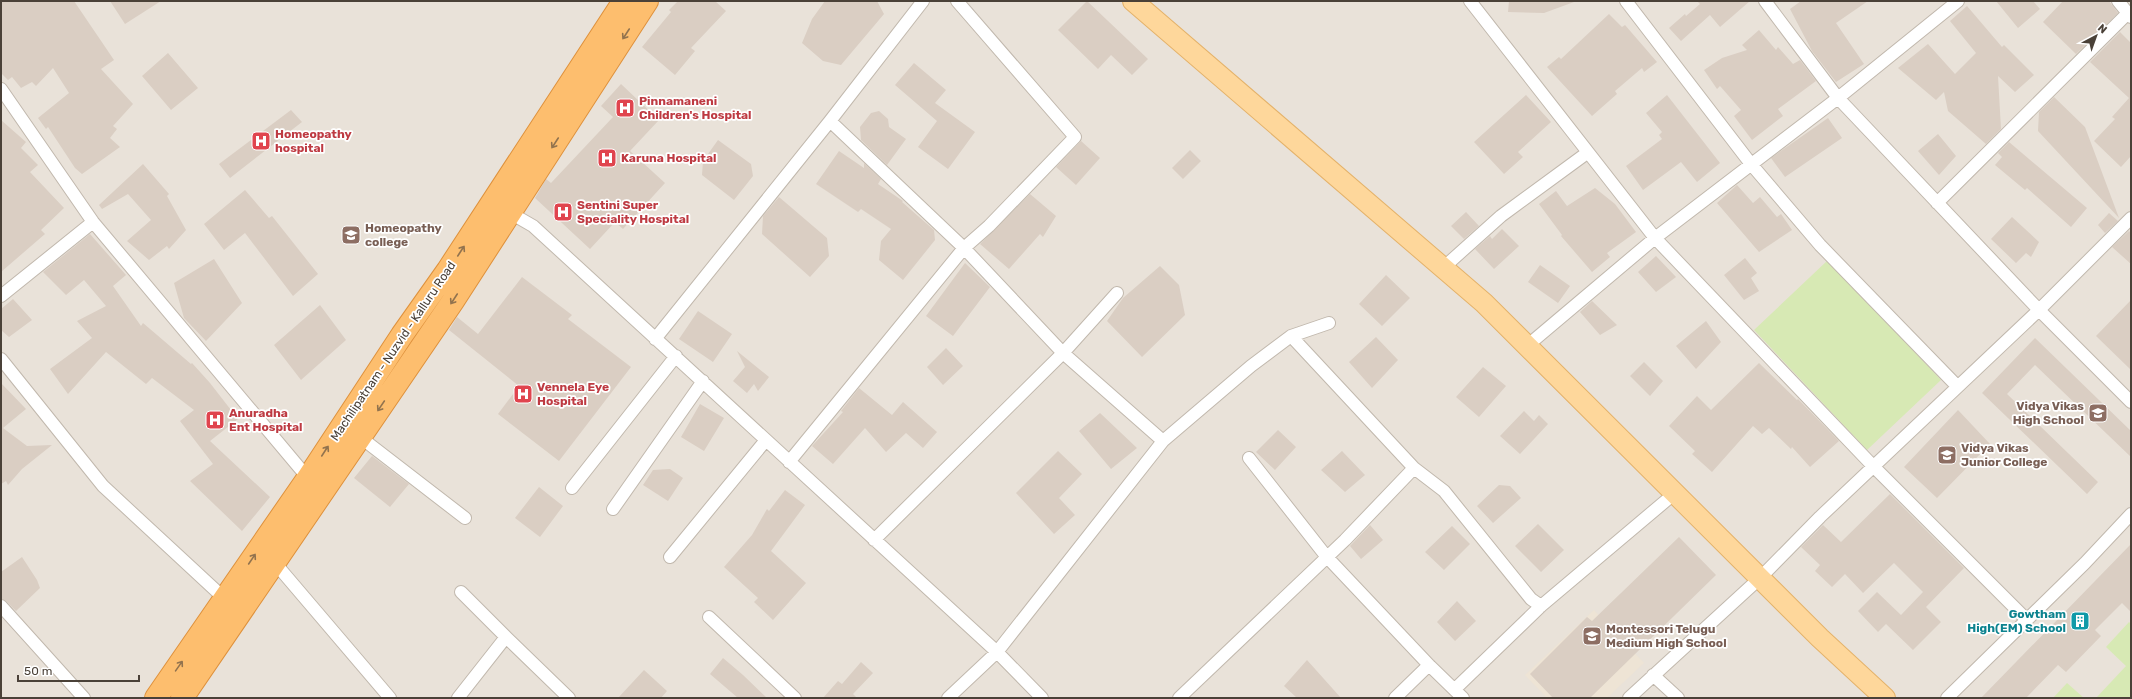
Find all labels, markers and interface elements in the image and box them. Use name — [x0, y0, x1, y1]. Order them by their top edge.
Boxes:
north arrow — [2076, 16, 2116, 56]
text: N — [2095, 21, 2110, 36]
one-way arrow — [622, 28, 630, 39]
place label: Pinnamaneni Children's Hospital — [639, 94, 752, 122]
hospital icon: Pinnamaneni Children's Hospital — [614, 97, 636, 119]
place label: Homeopathy hospital — [275, 127, 352, 155]
hospital icon: Homeopathy hospital — [250, 130, 272, 152]
one-way arrow — [551, 137, 559, 148]
hospital icon: Karuna Hospital — [596, 147, 618, 169]
place label: Karuna Hospital — [621, 151, 716, 165]
place label: Sentini Super Speciality Hospital — [577, 198, 689, 226]
hospital icon: Sentini Super Speciality Hospital — [552, 201, 574, 223]
place label: Homeopathy college — [365, 221, 442, 249]
school or university icon: Homeopathy college — [340, 224, 362, 246]
one-way arrow — [457, 246, 465, 257]
street label: Machilipatnam - Nuzvid - Kalluru Road — [328, 259, 458, 443]
one-way arrow — [450, 293, 458, 304]
place label: Vennela Eye Hospital — [537, 380, 609, 408]
hospital icon: Vennela Eye Hospital — [512, 383, 534, 405]
place label: Vidya Vikas High School — [2013, 399, 2084, 427]
one-way arrow — [377, 401, 385, 412]
school or university icon: Vidya Vikas High School — [2087, 402, 2109, 424]
place label: Anuradha Ent Hospital — [229, 406, 303, 434]
hospital icon: Anuradha Ent Hospital — [204, 409, 226, 431]
place label: Vidya Vikas Junior College — [1961, 441, 2047, 469]
school or university icon: Vidya Vikas Junior College — [1936, 444, 1958, 466]
one-way arrow — [322, 445, 330, 457]
one-way arrow — [248, 554, 256, 565]
place label: Gowtham High(EM) School — [1967, 607, 2066, 635]
building icon: Gowtham High(EM) School — [2069, 610, 2091, 632]
place label: Montessori Telugu Medium High School — [1606, 622, 1727, 650]
school or university icon: Montessori Telugu Medium High School — [1581, 625, 1603, 647]
scale bar — [18, 657, 139, 683]
one-way arrow — [175, 661, 183, 672]
text: 50 m — [24, 664, 52, 678]

